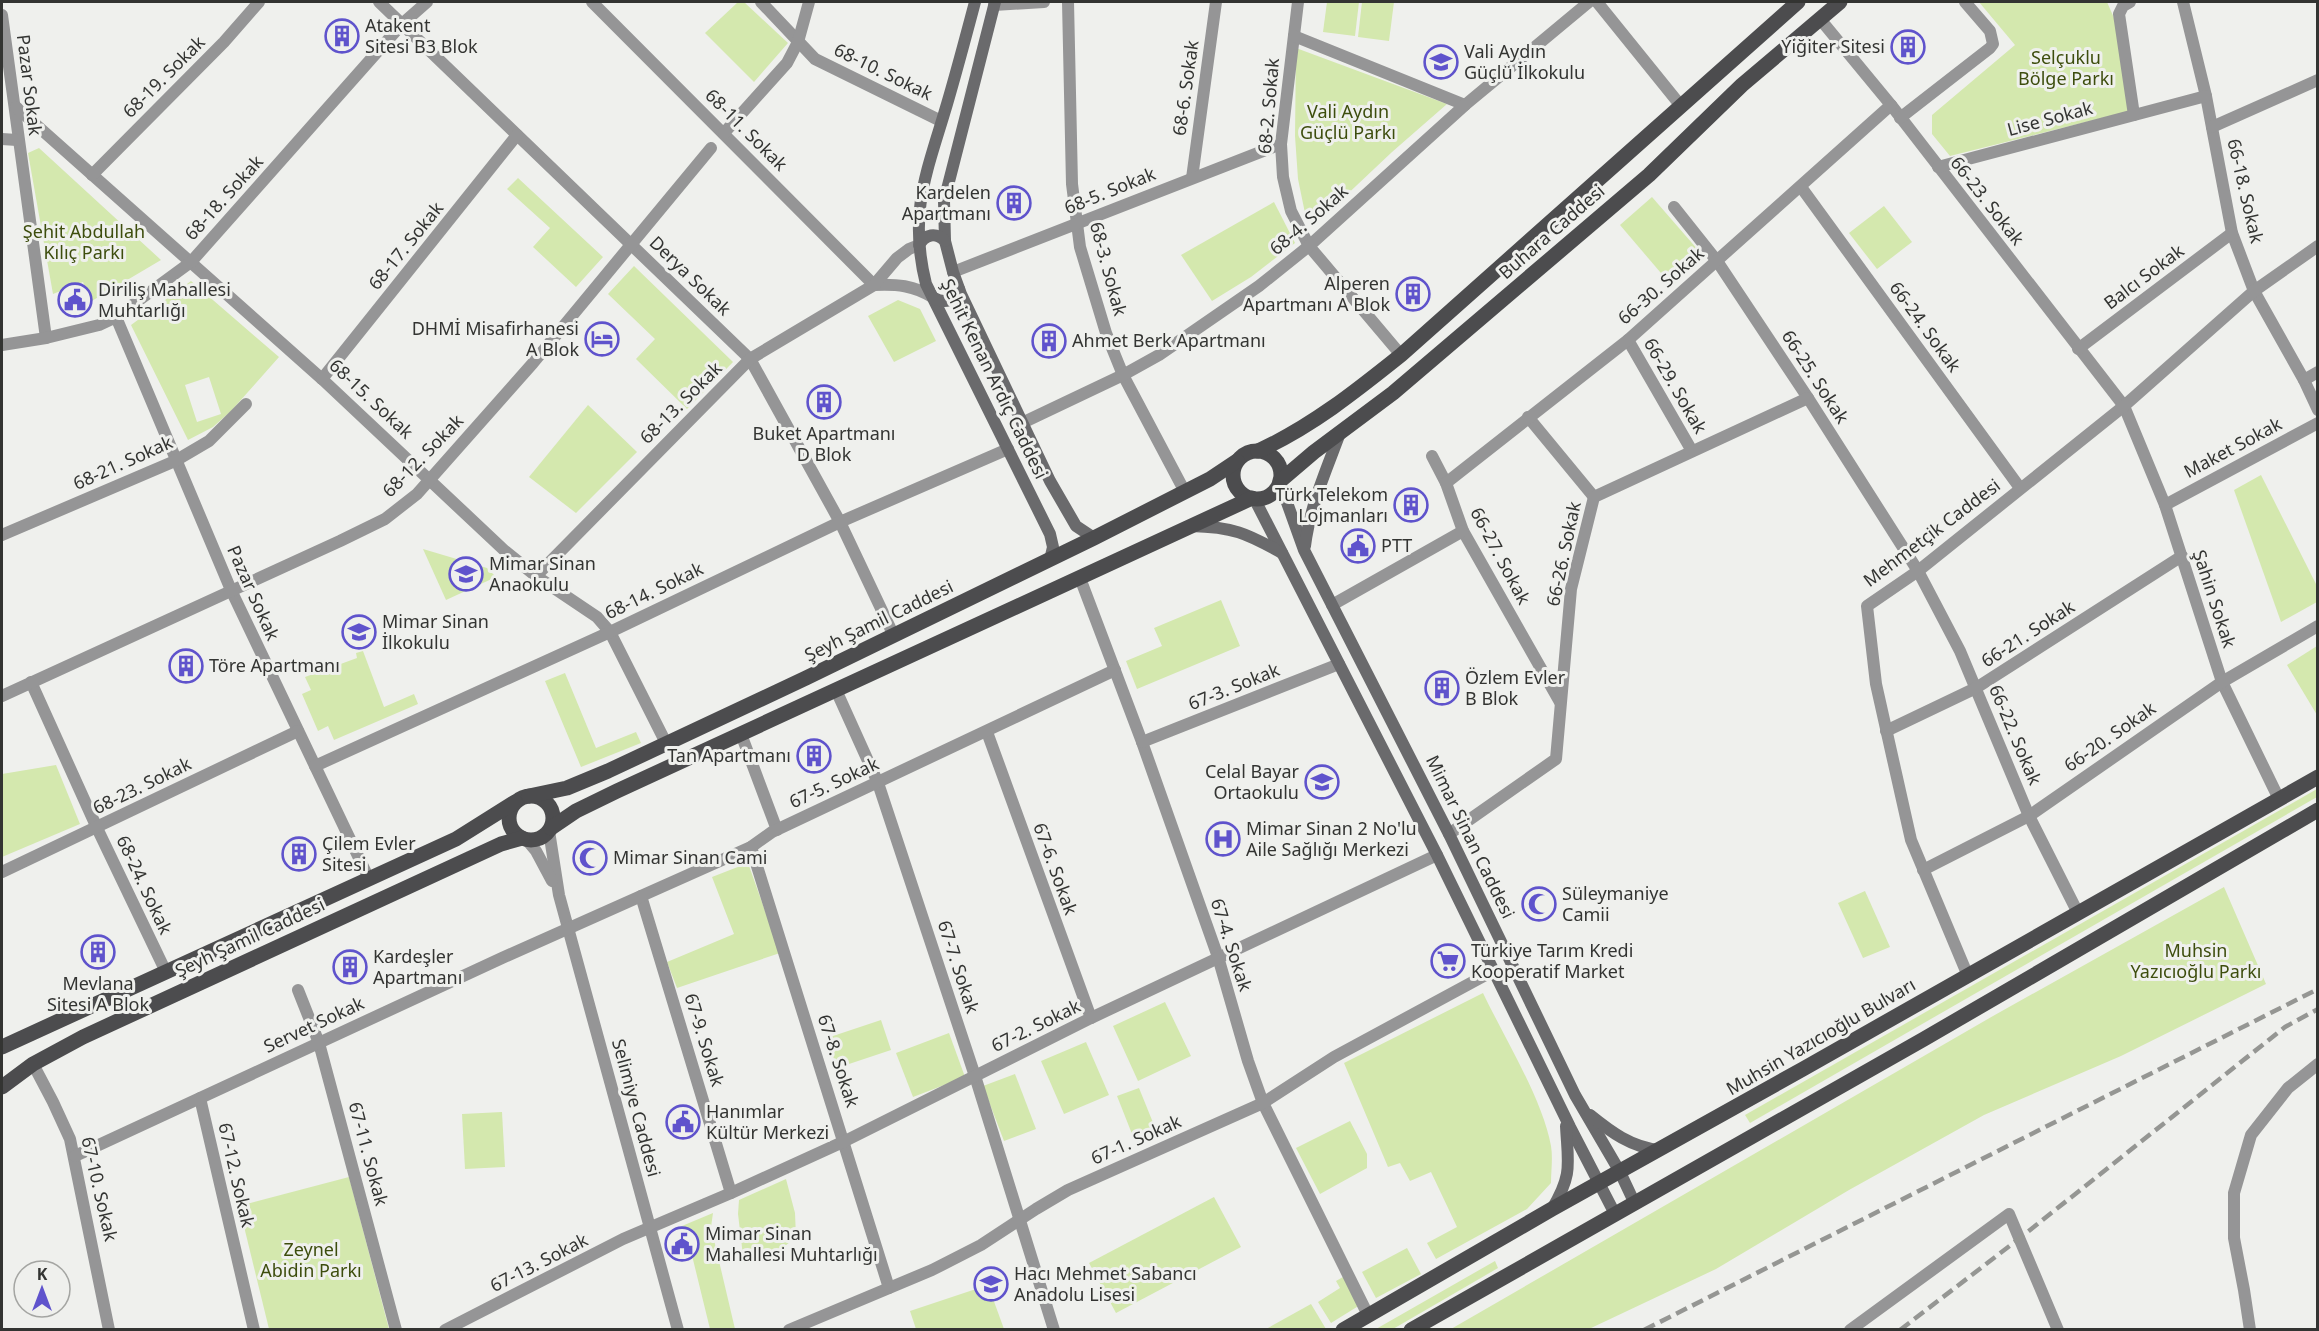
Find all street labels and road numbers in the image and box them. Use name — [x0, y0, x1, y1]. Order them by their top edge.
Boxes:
street label: 68-19. Sokak — [117, 30, 210, 122]
street label: Pazar Sokak — [12, 33, 48, 137]
street label: 68-10. Sokak — [830, 37, 937, 105]
street label: 68-6. Sokak — [1166, 38, 1204, 137]
street label: 68-2. Sokak — [1252, 57, 1284, 155]
street label: 68-11. Sokak — [701, 83, 793, 176]
street label: Lise Sokak — [2004, 95, 2096, 141]
street label: 66-18. Sokak — [2222, 136, 2270, 246]
street label: 68-18. Sokak — [179, 149, 268, 245]
street label: 66-23. Sokak — [1946, 151, 2030, 250]
street label: 68-5. Sokak — [1060, 161, 1159, 219]
street label: 68-4. Sokak — [1264, 178, 1353, 260]
street label: Buhara Caddesi — [1493, 179, 1609, 284]
street label: 68-17. Sokak — [362, 196, 448, 294]
street label: 68-3. Sokak — [1085, 219, 1133, 319]
street label: Derya Sokak — [645, 230, 737, 321]
street label: Balcı Sokak — [2098, 238, 2189, 314]
street label: 66-30. Sokak — [1612, 241, 1709, 329]
street label: Şehit Kenan Ardıç Caddesi — [936, 274, 1054, 483]
street label: 66-24. Sokak — [1885, 276, 1967, 377]
street label: 66-25. Sokak — [1777, 325, 1855, 428]
street label: 66-29. Sokak — [1639, 333, 1713, 438]
street label: 68-15. Sokak — [325, 353, 419, 444]
street label: 68-13. Sokak — [634, 356, 727, 448]
street label: 68-12. Sokak — [377, 408, 468, 502]
street label: Maket Sokak — [2179, 411, 2286, 483]
street label: 68-21. Sokak — [69, 429, 177, 495]
street label: Mehmetçik Caddesi — [1858, 473, 2005, 592]
street label: 66-26. Sokak — [1540, 499, 1586, 608]
street label: 66-27. Sokak — [1465, 503, 1537, 609]
street label: Pazar Sokak — [222, 541, 286, 644]
street label: Şahin Sokak — [2188, 547, 2242, 651]
street label: 68-14. Sokak — [600, 556, 707, 624]
street label: Şeyh Şamil Caddesi — [800, 574, 957, 666]
street label: 66-21. Sokak — [1976, 594, 2079, 672]
street label: 67-3. Sokak — [1184, 657, 1283, 715]
street label: 66-22. Sokak — [1984, 681, 2048, 789]
street label: 66-20. Sokak — [2059, 696, 2160, 777]
street label: 68-23. Sokak — [88, 751, 195, 819]
street label: 67-5. Sokak — [785, 751, 883, 813]
street label: Mimar Sinan Caddesi — [1421, 751, 1521, 922]
street label: 67-6. Sokak — [1028, 819, 1084, 918]
street label: 68-24. Sokak — [112, 831, 178, 938]
street label: Şeyh Şamil Caddesi — [171, 892, 328, 982]
street label: 67-4. Sokak — [1206, 895, 1258, 995]
street label: 67-7. Sokak — [933, 917, 985, 1017]
street label: Muhsin Yazıcıoğlu Bulvarı — [1722, 972, 1919, 1100]
street label: Servet Sokak — [260, 990, 368, 1058]
street label: 67-9. Sokak — [679, 990, 731, 1090]
street label: 67-2. Sokak — [987, 993, 1084, 1057]
street label: 67-8. Sokak — [813, 1011, 865, 1111]
street label: Selimiye Caddesi — [607, 1036, 667, 1179]
street label: 67-11. Sokak — [344, 1099, 394, 1209]
street label: 67-1. Sokak — [1087, 1108, 1185, 1170]
street label: 67-12. Sokak — [213, 1120, 261, 1230]
street label: 67-10. Sokak — [76, 1134, 124, 1244]
street label: 67-13. Sokak — [486, 1227, 592, 1297]

